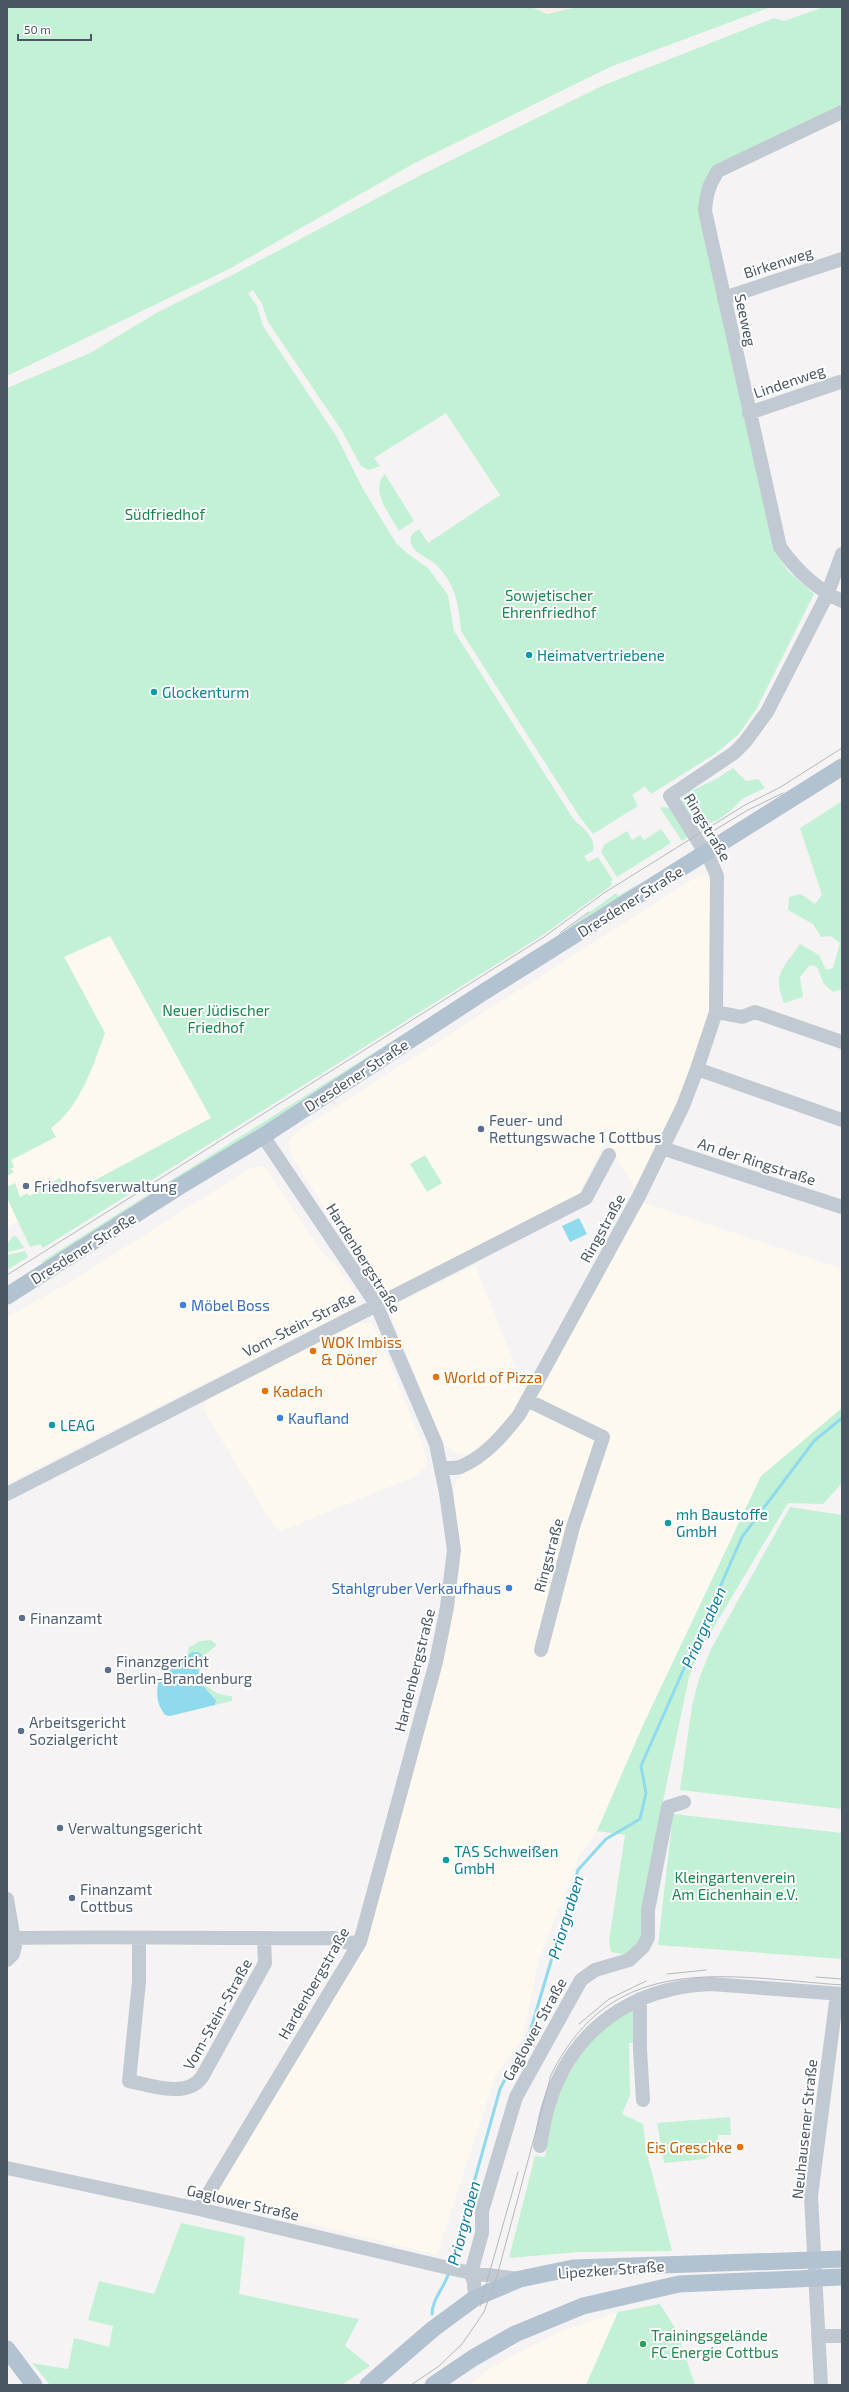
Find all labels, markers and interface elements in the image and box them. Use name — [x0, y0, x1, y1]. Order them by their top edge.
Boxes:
scale bar — [18, 16, 91, 42]
text: 50 m — [24, 22, 51, 36]
street label: Birkenweg — [741, 242, 816, 282]
street label: Seeweg — [732, 292, 760, 349]
street label: Lindenweg — [751, 360, 828, 402]
park label: Südfriedhof — [125, 505, 206, 523]
park label: Sowjetischer Ehrenfriedhof — [502, 586, 597, 621]
place label: Heimatvertriebene — [537, 646, 665, 664]
marker: Heimatvertriebene — [524, 650, 534, 660]
place label: Glockenturm — [162, 683, 249, 701]
marker: Glockenturm — [149, 687, 159, 697]
street label: Ringstraße — [681, 790, 735, 864]
street label: Dresdener Straße — [574, 861, 686, 941]
park label: Neuer Jüdischer Friedhof — [162, 1001, 270, 1036]
street label: Dresdener Straße — [301, 1035, 411, 1115]
place label: Feuer- und Rettungswache 1 Cottbus — [489, 1111, 661, 1146]
marker: Feuer- und Rettungswache 1 Cottbus — [476, 1124, 486, 1134]
street label: An der Ringstraße — [696, 1133, 818, 1189]
place label: Friedhofsverwaltung — [34, 1177, 178, 1195]
marker: Friedhofsverwaltung — [21, 1181, 31, 1191]
street label: Ringstraße — [576, 1190, 628, 1266]
street label: Hardenbergstraße — [323, 1200, 405, 1316]
street label: Dresdener Straße — [27, 1208, 139, 1288]
street label: Vom-Stein-Straße — [240, 1288, 358, 1360]
place label: Möbel Boss — [191, 1296, 270, 1314]
marker: Möbel Boss — [178, 1300, 188, 1310]
place label: WOK Imbiss & Döner — [321, 1333, 402, 1368]
marker: WOK Imbiss & Döner — [308, 1346, 318, 1356]
place label: World of Pizza — [444, 1368, 542, 1386]
marker: World of Pizza — [431, 1372, 441, 1382]
place label: Kadach — [273, 1382, 323, 1400]
marker: Kadach — [260, 1386, 270, 1396]
place label: Kaufland — [288, 1409, 349, 1427]
marker: Kaufland — [275, 1413, 285, 1423]
place label: LEAG — [60, 1416, 95, 1434]
marker: LEAG — [47, 1420, 57, 1430]
place label: mh Baustoffe GmbH — [676, 1505, 768, 1540]
street label: Ringstraße — [529, 1516, 567, 1594]
marker: mh Baustoffe GmbH — [663, 1518, 673, 1528]
place label: Stahlgruber Verkaufhaus — [331, 1579, 501, 1597]
marker: Stahlgruber Verkaufhaus — [504, 1583, 514, 1593]
water label: Priorgraben — [677, 1584, 729, 1670]
street label: Hardenbergstraße — [390, 1607, 438, 1733]
place label: Finanzamt — [30, 1609, 102, 1627]
marker: Finanzamt — [17, 1613, 27, 1623]
place label: Finanzgericht Berlin-Brandenburg — [116, 1652, 253, 1687]
marker: Finanzgericht Berlin-Brandenburg — [103, 1665, 113, 1675]
place label: Arbeitsgericht Sozialgericht — [29, 1713, 126, 1748]
marker: Arbeitsgericht Sozialgericht — [16, 1726, 26, 1736]
place label: Verwaltungsgericht — [68, 1819, 203, 1837]
marker: Verwaltungsgericht — [55, 1823, 65, 1833]
place label: TAS Schweißen GmbH — [454, 1842, 558, 1877]
marker: TAS Schweißen GmbH — [441, 1855, 451, 1865]
park label: Kleingartenverein Am Eichenhain e.V. — [672, 1868, 798, 1903]
water label: Priorgraben — [543, 1873, 587, 1961]
place label: Finanzamt Cottbus — [80, 1880, 152, 1915]
marker: Finanzamt Cottbus — [67, 1893, 77, 1903]
street label: Hardenbergstraße — [274, 1924, 352, 2042]
street label: Vom-Stein-Straße — [179, 1955, 255, 2073]
street label: Gaglower Straße — [498, 1974, 570, 2084]
street label: Neuhausener Straße — [788, 2058, 820, 2200]
place label: Eis Greschke — [646, 2138, 732, 2156]
marker: Eis Greschke — [735, 2142, 745, 2152]
water label: Priorgraben — [443, 2179, 483, 2267]
street label: Gaglower Straße — [185, 2180, 301, 2224]
street label: Lipezker Straße — [557, 2256, 665, 2282]
place label: Trainingsgelände FC Energie Cottbus — [651, 2326, 779, 2361]
marker: Trainingsgelände FC Energie Cottbus — [638, 2339, 648, 2349]

